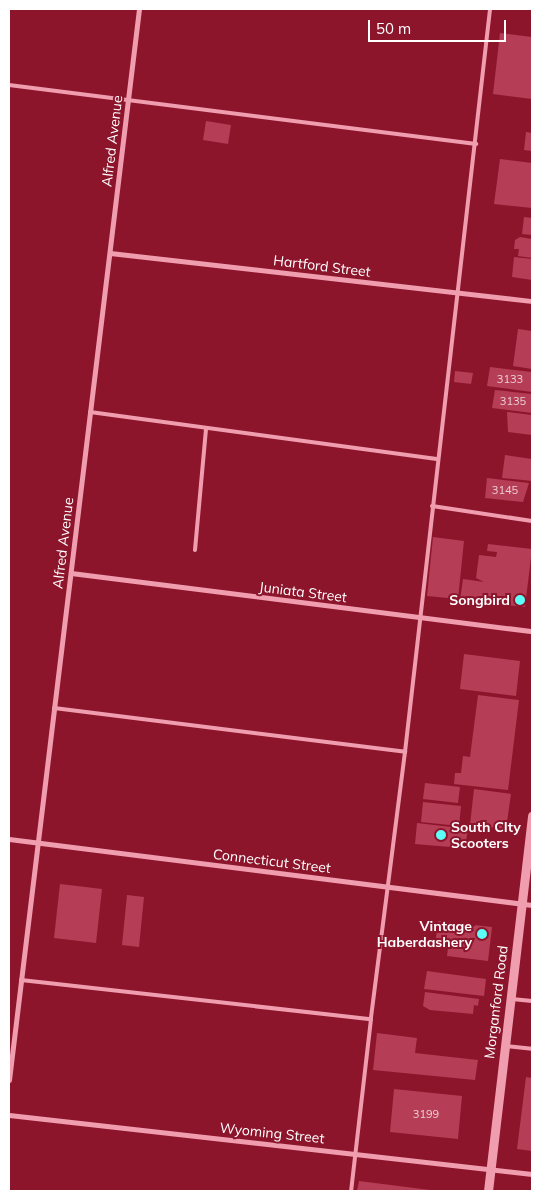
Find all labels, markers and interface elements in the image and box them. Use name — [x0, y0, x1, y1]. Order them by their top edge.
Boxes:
scale bar — [371, 10, 508, 42]
text: 50 m — [376, 19, 411, 38]
street label: Alfred Avenue — [98, 94, 126, 188]
street label: Hartford Street — [272, 252, 372, 280]
house number: 3133 — [497, 372, 523, 386]
house number: 3135 — [500, 394, 526, 408]
house number: 3145 — [492, 483, 518, 497]
street label: Alfred Avenue — [49, 496, 77, 590]
street label: Juniata Street — [258, 578, 348, 606]
place label: Songbird — [449, 592, 510, 608]
marker: Songbird — [514, 594, 526, 606]
place label: South CIty Scooters — [451, 819, 521, 852]
marker: South CIty Scooters — [435, 829, 447, 841]
street label: Connecticut Street — [212, 845, 332, 877]
place label: Vintage Haberdashery — [377, 918, 472, 950]
marker: Vintage Haberdashery — [476, 928, 488, 940]
street label: Morganford Road — [481, 944, 511, 1060]
house number: 3199 — [413, 1107, 439, 1121]
street label: Wyoming Street — [219, 1119, 325, 1147]

